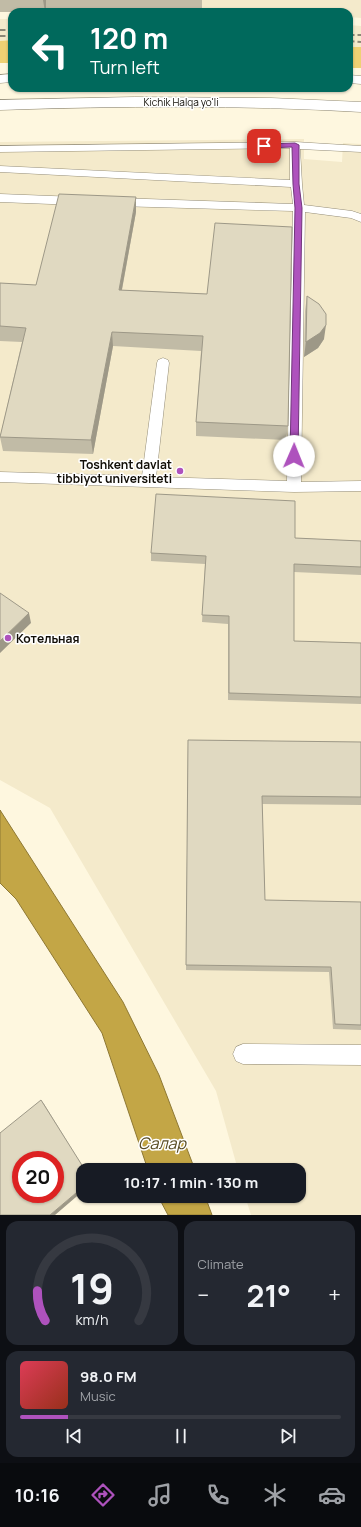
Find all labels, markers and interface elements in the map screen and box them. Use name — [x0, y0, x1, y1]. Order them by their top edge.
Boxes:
text: 120 m — [90, 19, 168, 57]
icon: left — [24, 24, 76, 76]
text: Turn left — [90, 55, 160, 79]
street label: Kichik Halqa yo'li — [143, 95, 219, 109]
pin — [247, 129, 281, 163]
icon: arrive — [253, 135, 275, 157]
position arrow — [273, 435, 315, 477]
place label: Toshkent davlat tibbiyot universiteti — [57, 456, 172, 487]
marker: Toshkent davlat tibbiyot universiteti — [175, 466, 185, 476]
place label: Котельная — [16, 630, 79, 647]
marker: Котельная — [3, 633, 13, 643]
water label: Салар — [138, 1132, 187, 1154]
speed limit sign: 20 — [12, 1151, 64, 1203]
text: 10:17 · 1 min · 130 m — [124, 1172, 258, 1193]
text: Climate — [198, 1255, 244, 1273]
text: 19 — [70, 1260, 114, 1316]
text: 21° — [247, 1275, 291, 1316]
text: − — [198, 1280, 209, 1310]
text: + — [328, 1280, 341, 1310]
text: km/h — [75, 1310, 108, 1329]
text: 98.0 FM — [80, 1366, 137, 1387]
text: Music — [80, 1387, 116, 1405]
icon: previous — [63, 1425, 85, 1447]
icon: pause — [170, 1425, 192, 1447]
icon: next — [277, 1425, 299, 1447]
icon: directions — [89, 1481, 117, 1509]
icon: music — [146, 1481, 174, 1509]
icon: phone — [204, 1481, 232, 1509]
icon: climate — [261, 1481, 289, 1509]
icon: car — [318, 1481, 346, 1509]
text: 10:16 — [15, 1483, 60, 1507]

